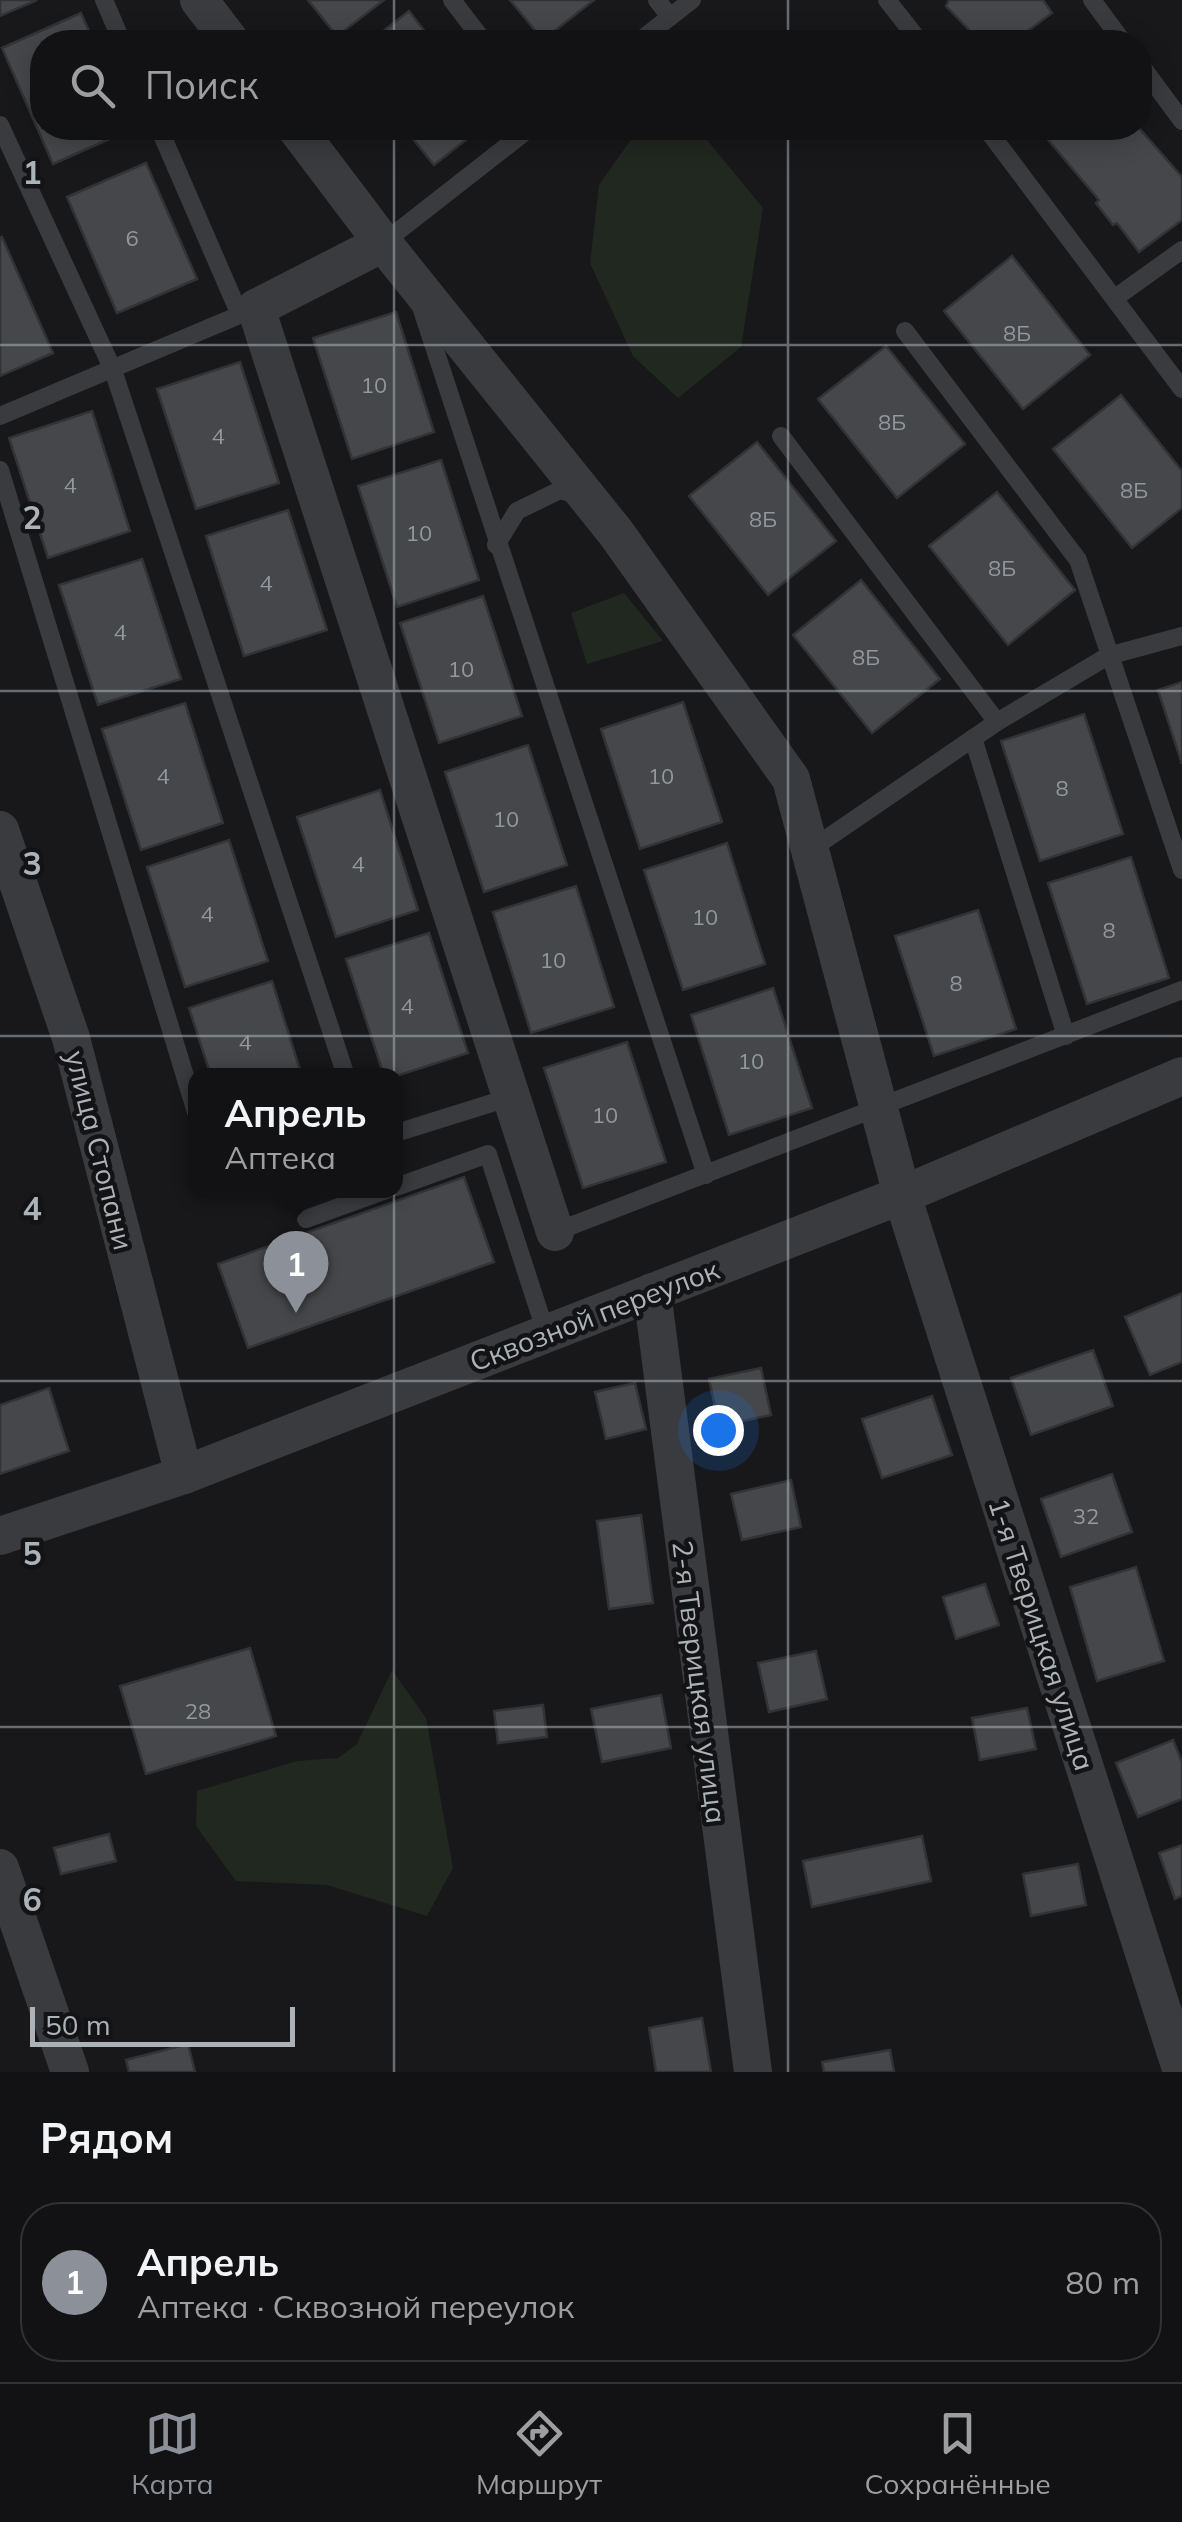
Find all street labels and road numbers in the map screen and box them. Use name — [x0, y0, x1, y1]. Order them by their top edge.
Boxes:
street label: улица Стопани — [58, 1047, 142, 1253]
street label: Сквозной переулок — [465, 1251, 724, 1379]
street label: 1-я Тверицкая улица — [981, 1493, 1103, 1775]
street label: 2-я Тверицкая улица — [665, 1539, 735, 1825]

